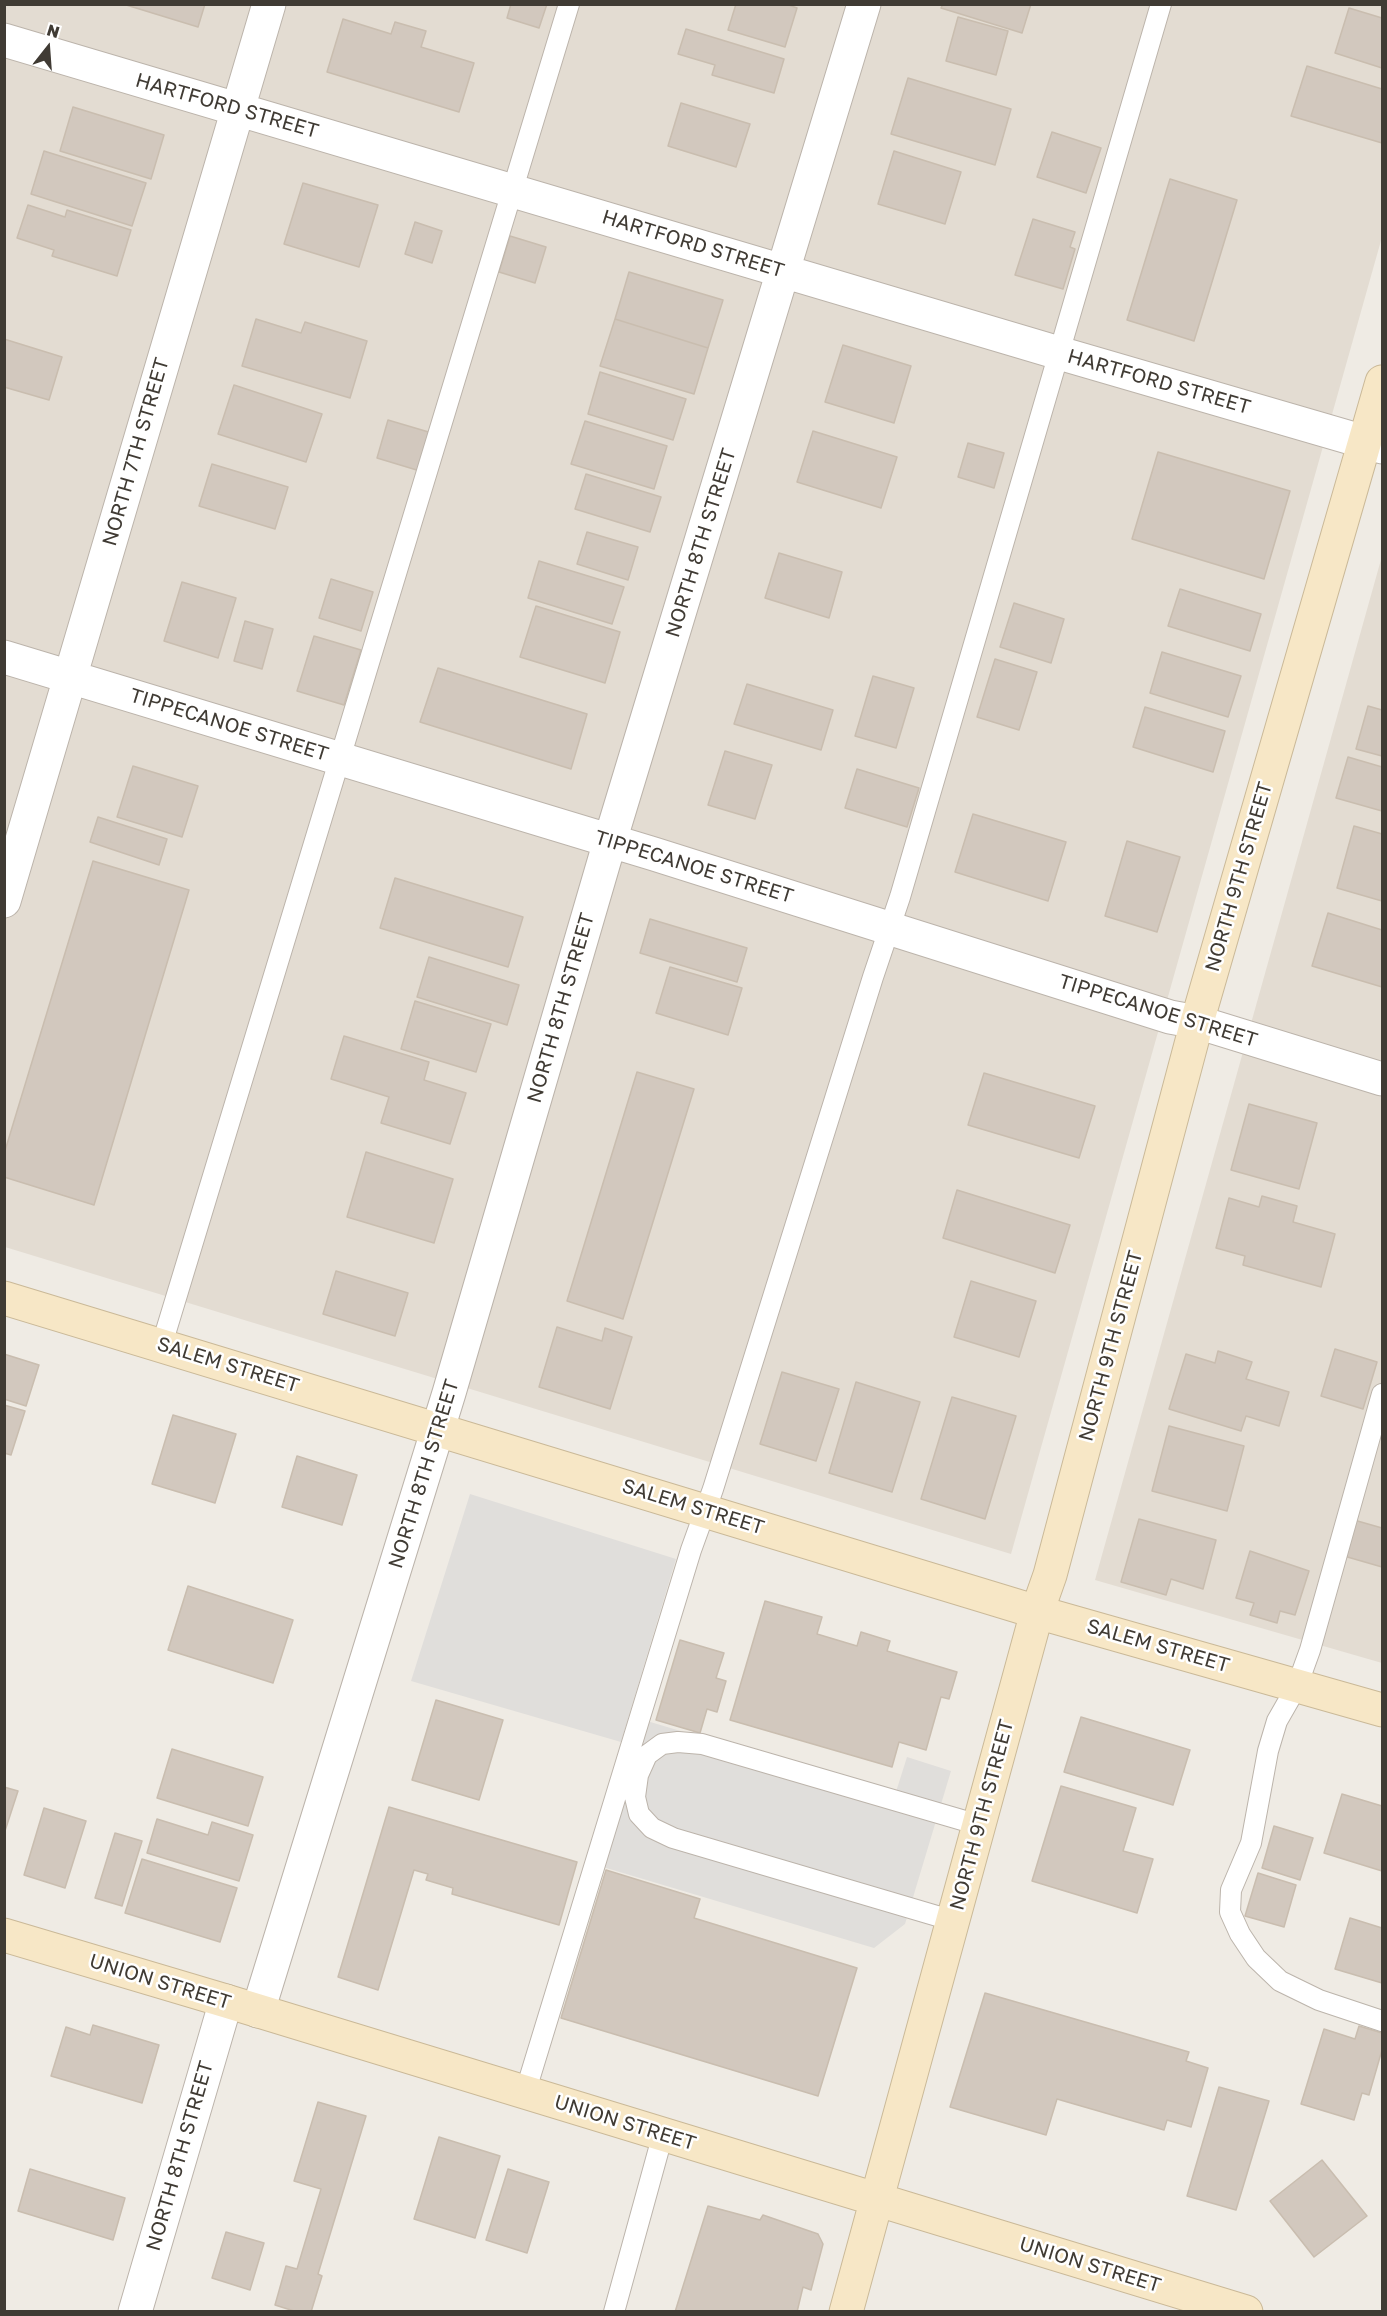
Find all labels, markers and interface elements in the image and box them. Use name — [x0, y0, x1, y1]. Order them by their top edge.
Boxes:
north arrow — [18, 18, 78, 78]
text: N — [45, 19, 62, 42]
street label: HARTFORD STREET — [133, 68, 321, 144]
street label: HARTFORD STREET — [599, 205, 787, 283]
street label: HARTFORD STREET — [1065, 344, 1253, 420]
street label: NORTH 7TH STREET — [98, 355, 174, 549]
street label: NORTH 8TH STREET — [661, 446, 741, 640]
street label: TIPPECANOE STREET — [127, 683, 331, 767]
street label: NORTH 9TH STREET — [1200, 779, 1278, 975]
street label: TIPPECANOE STREET — [592, 825, 796, 909]
street label: NORTH 8TH STREET — [522, 910, 600, 1106]
street label: TIPPECANOE STREET — [1056, 969, 1260, 1053]
street label: NORTH 9TH STREET — [1074, 1248, 1148, 1444]
street label: SALEM STREET — [154, 1332, 302, 1398]
street label: NORTH 8TH STREET — [384, 1377, 464, 1571]
street label: SALEM STREET — [619, 1474, 767, 1540]
street label: SALEM STREET — [1084, 1614, 1232, 1678]
street label: NORTH 9TH STREET — [945, 1717, 1019, 1913]
street label: UNION STREET — [86, 1949, 234, 2015]
street label: NORTH 8TH STREET — [141, 2058, 219, 2254]
street label: UNION STREET — [551, 2090, 699, 2156]
street label: UNION STREET — [1016, 2232, 1164, 2298]

